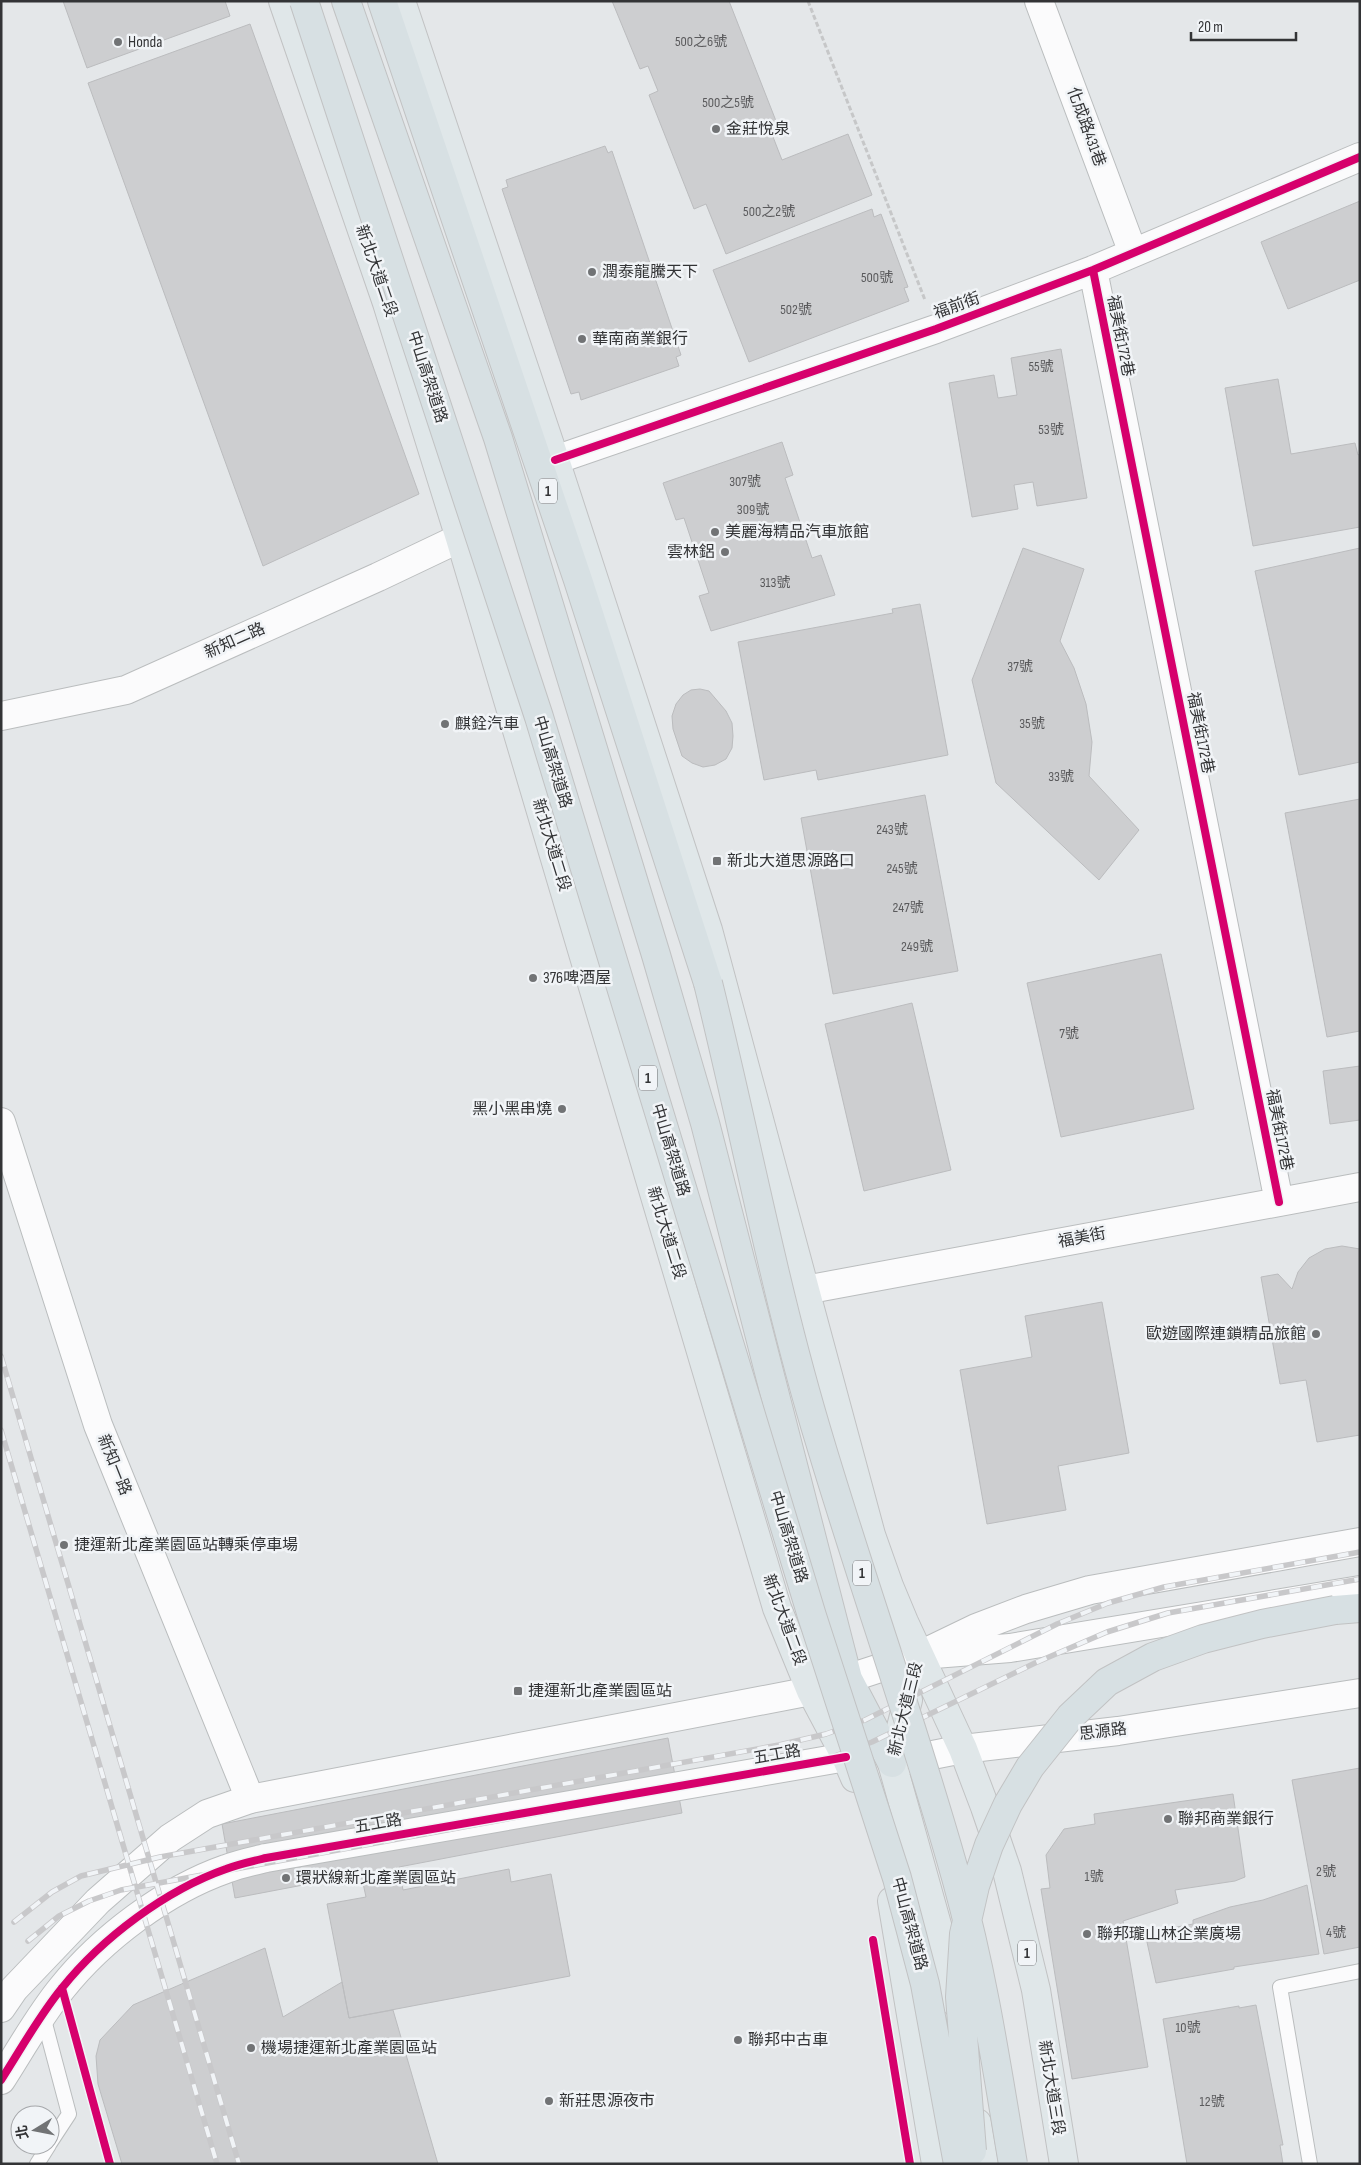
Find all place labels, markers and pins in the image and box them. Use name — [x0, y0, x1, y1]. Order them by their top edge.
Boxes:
place label: Honda — [128, 33, 162, 52]
marker: Honda — [112, 36, 124, 48]
place label: 金莊悅泉 — [726, 120, 790, 139]
marker: 金莊悅泉 — [710, 123, 722, 135]
place label: 潤泰龍騰天下 — [602, 263, 698, 282]
marker: 潤泰龍騰天下 — [586, 266, 598, 278]
place label: 華南商業銀行 — [592, 330, 688, 349]
marker: 華南商業銀行 — [576, 333, 588, 345]
place label: 美麗海精品汽車旅館 — [725, 523, 869, 542]
marker: 美麗海精品汽車旅館 — [709, 526, 721, 538]
place label: 雲林鋁 — [667, 543, 715, 562]
marker: 雲林鋁 — [719, 546, 731, 558]
place label: 麒銓汽車 — [455, 715, 519, 734]
marker: 麒銓汽車 — [439, 718, 451, 730]
place label: 新北大道思源路口 — [727, 852, 855, 871]
marker: 新北大道思源路口 — [711, 855, 723, 867]
place label: 376啤酒屋 — [543, 969, 611, 988]
marker: 376啤酒屋 — [527, 972, 539, 984]
place label: 黑小黑串燒 — [472, 1100, 552, 1119]
marker: 黑小黑串燒 — [556, 1103, 568, 1115]
place label: 歐遊國際連鎖精品旅館 — [1146, 1325, 1306, 1344]
marker: 歐遊國際連鎖精品旅館 — [1310, 1328, 1322, 1340]
place label: 捷運新北產業園區站轉乘停車場 — [74, 1536, 298, 1555]
marker: 捷運新北產業園區站轉乘停車場 — [58, 1539, 70, 1551]
place label: 捷運新北產業園區站 — [528, 1682, 672, 1701]
marker: 捷運新北產業園區站 — [512, 1685, 524, 1697]
place label: 聯邦商業銀行 — [1178, 1810, 1274, 1829]
marker: 聯邦商業銀行 — [1162, 1813, 1174, 1825]
place label: 環狀線新北產業園區站 — [296, 1869, 456, 1888]
marker: 環狀線新北產業園區站 — [280, 1872, 292, 1884]
place label: 聯邦瓏山林企業廣場 — [1097, 1925, 1241, 1944]
marker: 聯邦瓏山林企業廣場 — [1081, 1928, 1093, 1940]
place label: 聯邦中古車 — [748, 2031, 828, 2050]
marker: 聯邦中古車 — [732, 2034, 744, 2046]
place label: 機場捷運新北產業園區站 — [261, 2039, 437, 2058]
marker: 機場捷運新北產業園區站 — [245, 2042, 257, 2054]
place label: 新莊思源夜市 — [559, 2092, 655, 2111]
marker: 新莊思源夜市 — [543, 2095, 555, 2107]

